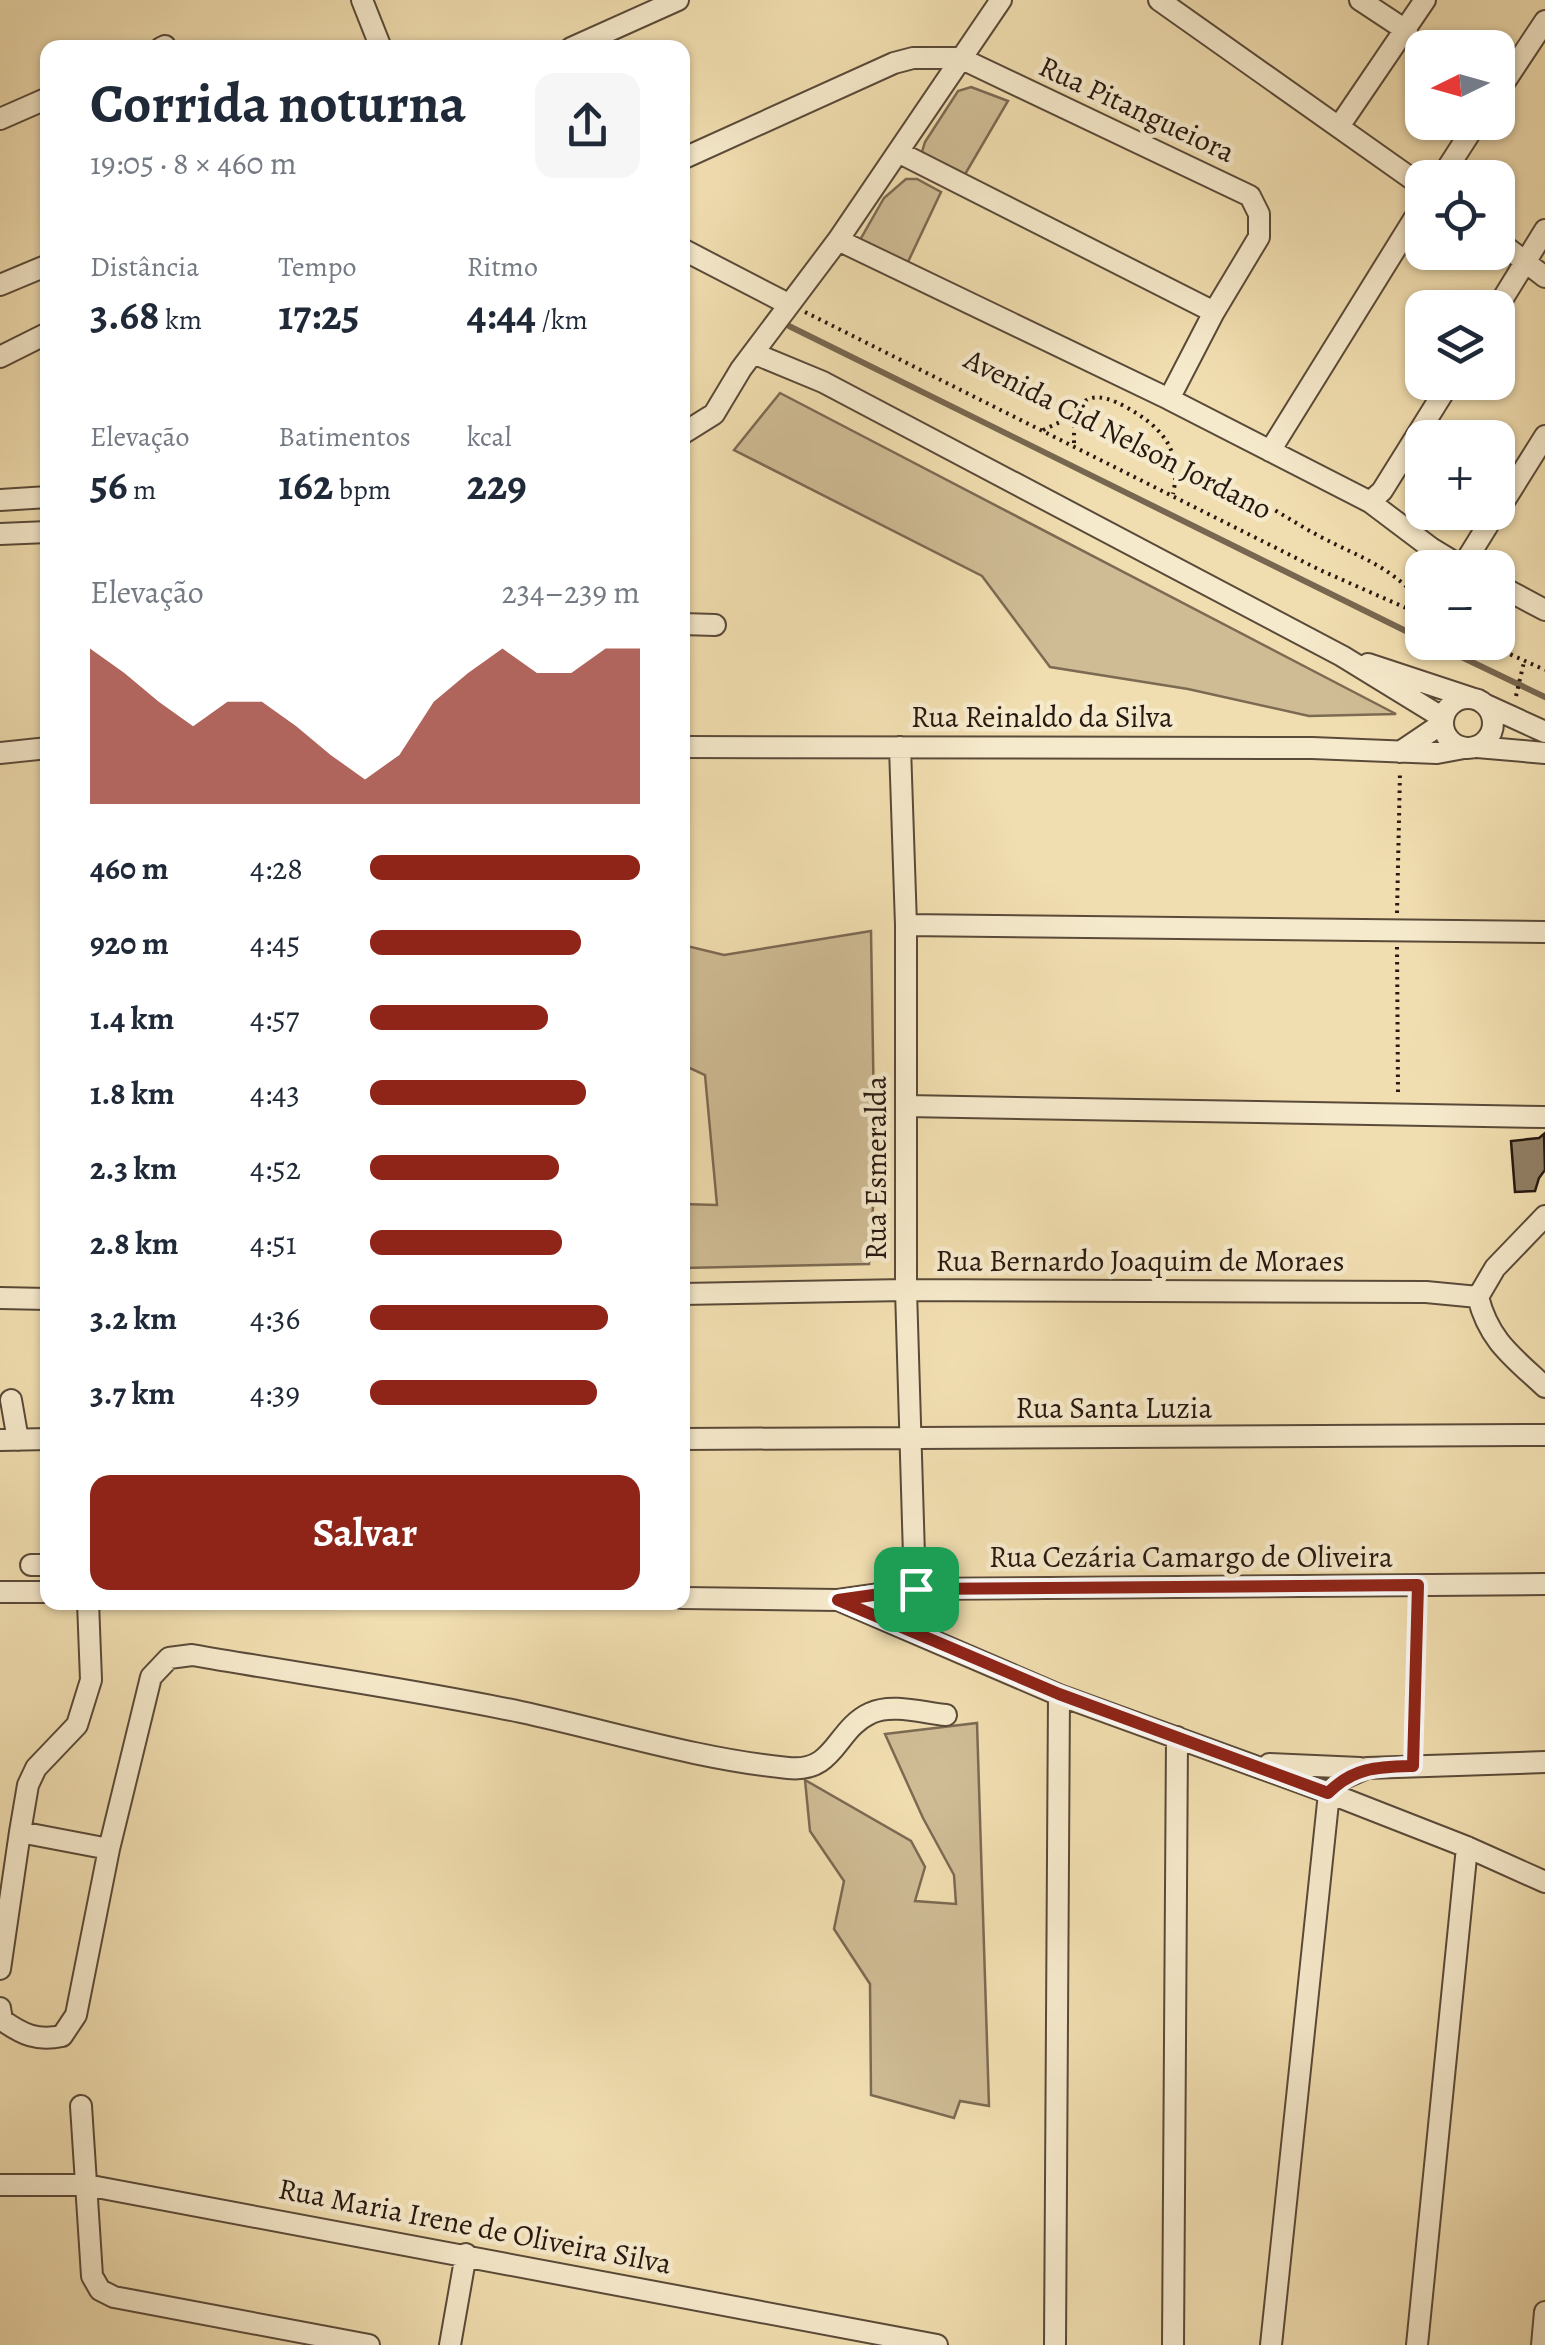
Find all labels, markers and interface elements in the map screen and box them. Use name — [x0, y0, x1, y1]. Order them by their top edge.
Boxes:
north arrow — [1405, 30, 1515, 140]
map controls — [1405, 30, 1515, 660]
street label: Rua Pitangueiora — [1033, 46, 1241, 172]
text: Corrida noturna — [90, 66, 466, 141]
button: share — [535, 73, 640, 178]
text: 19:05 · 8 × 460 m — [90, 141, 297, 185]
button: locate — [1405, 160, 1515, 270]
text: Distância — [90, 248, 199, 286]
text: Tempo — [278, 248, 357, 286]
text: Ritmo — [467, 248, 538, 286]
text: 3.68 — [90, 286, 159, 343]
text: 17:25 — [278, 286, 360, 343]
text: 4:44 — [467, 286, 536, 343]
button: layers — [1405, 290, 1515, 400]
text: km — [159, 301, 202, 339]
text: /km — [536, 301, 588, 339]
street label: Avenida Cid Nelson Jordano — [956, 339, 1279, 529]
text: Elevação — [90, 418, 190, 456]
text: Batimentos — [278, 418, 411, 456]
text: kcal — [467, 418, 512, 456]
button: + — [1405, 420, 1515, 530]
text: 56 — [90, 456, 128, 513]
text: 162 — [278, 456, 333, 513]
text: 229 — [467, 456, 527, 513]
text: m — [128, 471, 156, 509]
text: bpm — [333, 471, 391, 509]
button: − — [1405, 550, 1515, 660]
text: Elevação — [90, 570, 204, 614]
text: 234–239 m — [502, 570, 640, 614]
street label: Rua Reinaldo da Silva — [911, 697, 1173, 737]
text: 460 m — [90, 846, 168, 890]
text: 4:28 — [250, 846, 303, 890]
text: 920 m — [90, 921, 169, 965]
text: 4:45 — [250, 921, 300, 965]
text: 1.4 km — [90, 996, 174, 1040]
text: 4:57 — [250, 996, 299, 1040]
text: 1.8 km — [90, 1071, 175, 1115]
text: 4:43 — [250, 1071, 300, 1115]
street label: Rua Esmeralda — [856, 1076, 896, 1260]
text: 2.3 km — [90, 1146, 177, 1190]
text: 4:52 — [250, 1146, 301, 1190]
text: 2.8 km — [90, 1221, 179, 1265]
text: 4:51 — [250, 1221, 297, 1265]
street label: Rua Bernardo Joaquim de Moraes — [935, 1241, 1345, 1281]
text: 3.2 km — [90, 1296, 177, 1340]
text: 4:36 — [250, 1296, 300, 1340]
text: 3.7 km — [90, 1371, 175, 1415]
text: 4:39 — [250, 1371, 300, 1415]
street label: Rua Santa Luzia — [1016, 1388, 1212, 1428]
button: Salvar — [90, 1475, 640, 1590]
street label: Rua Cezária Camargo de Oliveira — [989, 1537, 1393, 1577]
pin — [874, 1547, 959, 1632]
icon: arrive — [889, 1562, 944, 1617]
street label: Rua Maria Irene de Oliveira Silva — [275, 2168, 675, 2284]

